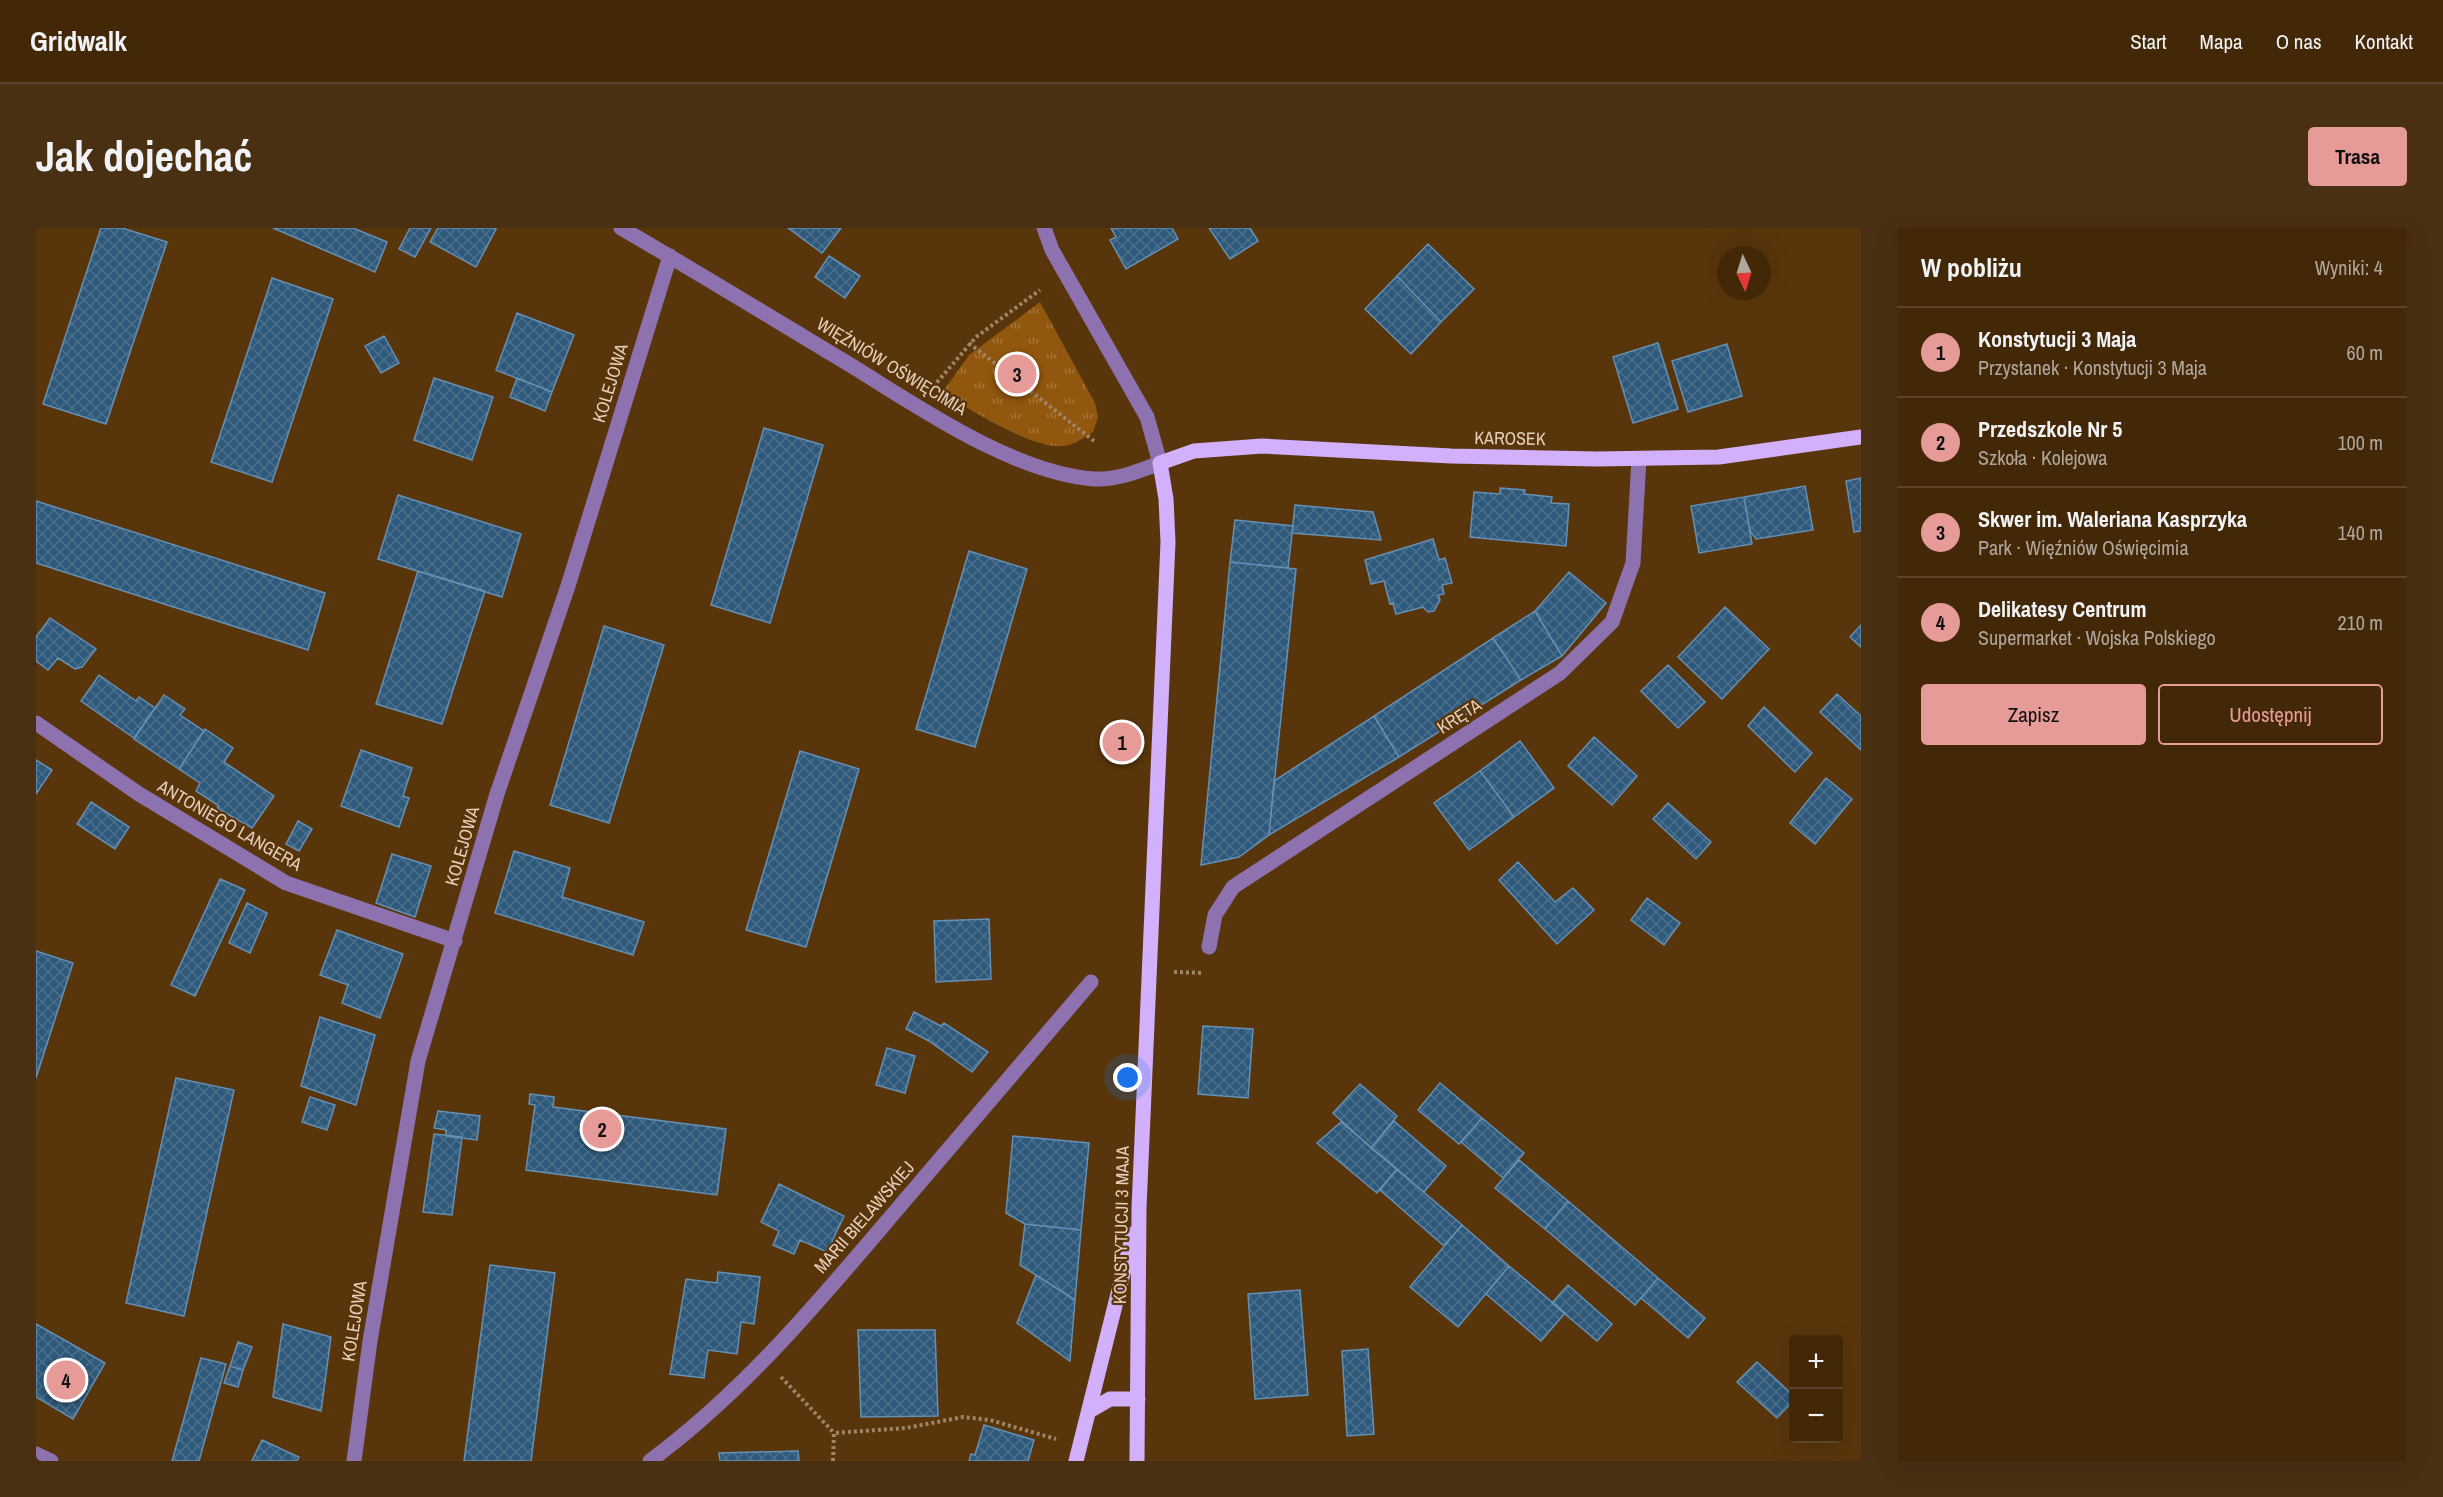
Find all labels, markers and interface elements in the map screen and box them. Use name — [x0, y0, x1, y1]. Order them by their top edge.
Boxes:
text: Gridwalk — [30, 22, 127, 60]
text: Start — [2130, 27, 2167, 56]
text: Mapa — [2200, 27, 2243, 56]
text: O nas — [2276, 27, 2322, 56]
text: Kontakt — [2355, 27, 2413, 56]
button: Trasa — [2308, 127, 2407, 186]
text: Jak dojechać — [36, 128, 252, 184]
north arrow — [1717, 246, 1771, 300]
text: W pobliżu — [1921, 250, 2022, 285]
text: Wyniki: 4 — [2315, 254, 2383, 281]
street label: WIĘŹNIÓW OŚWIĘCIMIA — [812, 311, 972, 421]
text: Konstytucji 3 Maja — [1978, 324, 2136, 354]
text: 1 — [1936, 339, 1945, 366]
text: 60 m — [2347, 339, 2383, 366]
street label: KOLEJOWA — [586, 340, 634, 426]
pin: 3 — [998, 352, 1036, 396]
text: Przystanek · Konstytucji 3 Maja — [1978, 354, 2207, 381]
text: Przedszkole Nr 5 — [1978, 414, 2122, 444]
street label: KAROSEK — [1474, 425, 1546, 451]
text: 2 — [1936, 429, 1945, 456]
text: 100 m — [2337, 429, 2383, 456]
text: Szkoła · Kolejowa — [1978, 444, 2107, 471]
text: Skwer im. Waleriana Kasprzyka — [1978, 504, 2247, 534]
text: 3 — [1936, 519, 1945, 546]
text: 140 m — [2337, 519, 2383, 546]
text: Park · Więźniów Oświęcimia — [1978, 534, 2189, 561]
text: Delikatesy Centrum — [1978, 594, 2146, 624]
text: 4 — [1936, 609, 1945, 636]
text: 210 m — [2337, 609, 2383, 636]
text: Supermarket · Wojska Polskiego — [1978, 624, 2216, 651]
button: Zapisz — [1921, 684, 2146, 745]
button: Udostępnij — [2158, 684, 2383, 745]
street label: KRĘTA — [1432, 692, 1486, 740]
pin: 1 — [1102, 720, 1142, 764]
street label: ANTONIEGO LANGERA — [152, 773, 307, 877]
street label: KOLEJOWA — [439, 803, 485, 889]
your location — [1113, 1063, 1142, 1092]
pin: 2 — [582, 1106, 622, 1152]
street label: KONSTYTUCJI 3 MAJA — [1107, 1145, 1135, 1304]
street label: MARII BIELAWSKIEJ — [808, 1155, 920, 1279]
street label: KOLEJOWA — [335, 1279, 373, 1363]
map controls — [1789, 1335, 1843, 1443]
button: + — [1789, 1335, 1843, 1389]
pin: 4 — [46, 1358, 86, 1402]
button: − — [1789, 1389, 1843, 1443]

